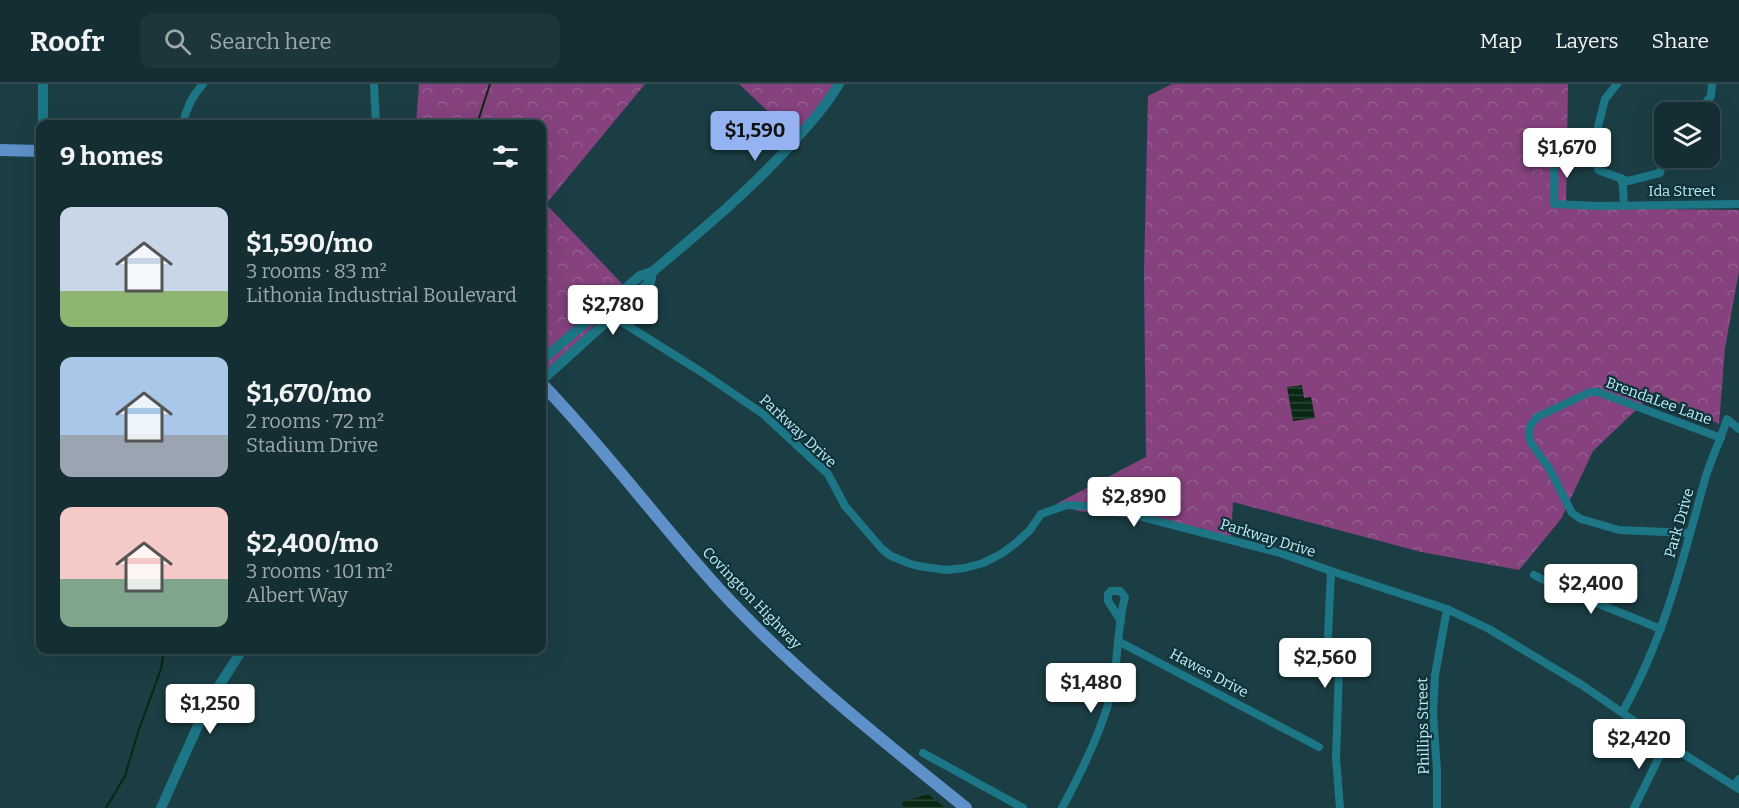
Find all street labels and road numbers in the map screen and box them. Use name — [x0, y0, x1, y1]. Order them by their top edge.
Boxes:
street label: Ida Street — [1648, 182, 1716, 200]
street label: BrendaLee Lane — [1603, 373, 1715, 429]
street label: Parkway Drive — [756, 391, 840, 471]
street label: Park Drive — [1660, 486, 1698, 560]
street label: Parkway Drive — [1218, 515, 1318, 561]
street label: Covington Highway — [699, 543, 805, 653]
street label: Hawes Drive — [1167, 645, 1251, 701]
street label: Phillips Street — [1413, 677, 1433, 775]

